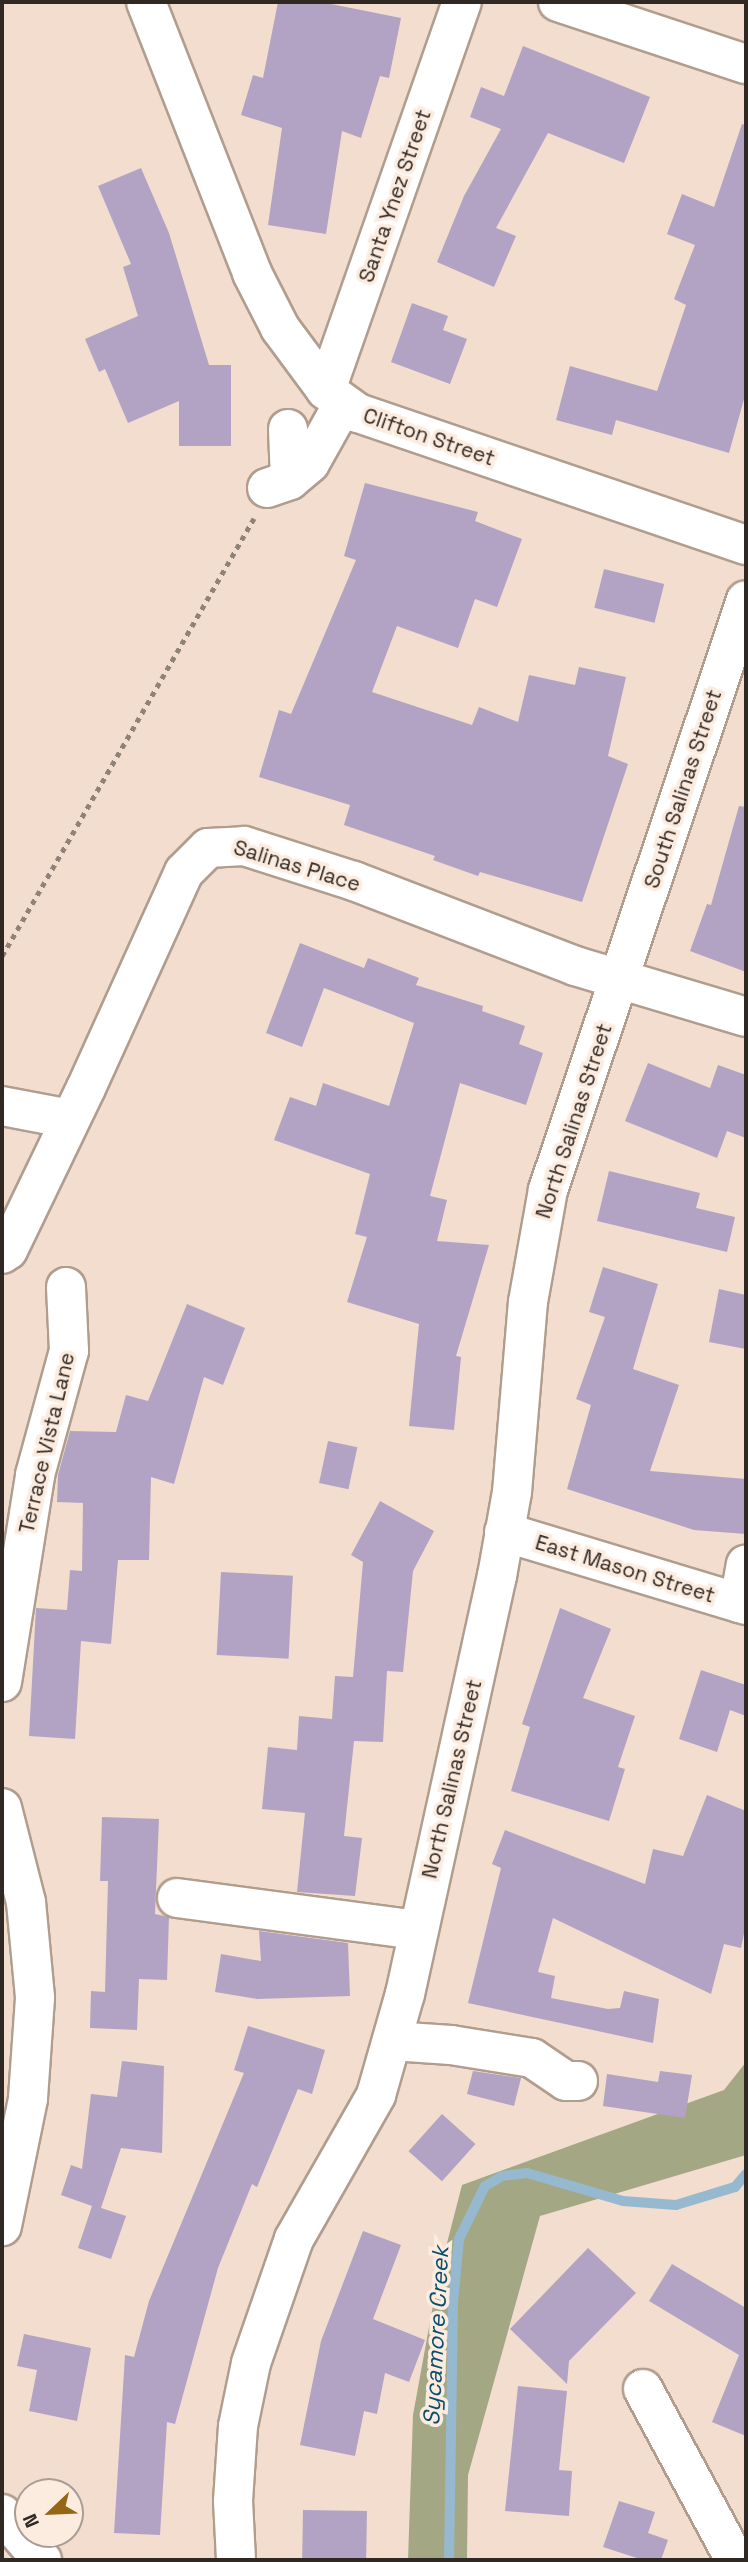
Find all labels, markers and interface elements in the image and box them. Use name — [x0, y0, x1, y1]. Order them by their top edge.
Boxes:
street label: Santa Ynez Street — [354, 106, 436, 286]
street label: Clifton Street — [360, 403, 498, 471]
street label: South Salinas Street — [639, 686, 727, 892]
street label: Salinas Place — [231, 835, 363, 897]
street label: North Salinas Street — [531, 1020, 617, 1222]
street label: Terrace Vista Lane — [14, 1350, 80, 1536]
street label: East Mason Street — [532, 1530, 718, 1608]
street label: North Salinas Street — [417, 1677, 487, 1881]
water label: Sycamore Creek — [418, 2246, 454, 2426]
north arrow — [14, 2478, 84, 2548]
text: N — [17, 2510, 45, 2531]

